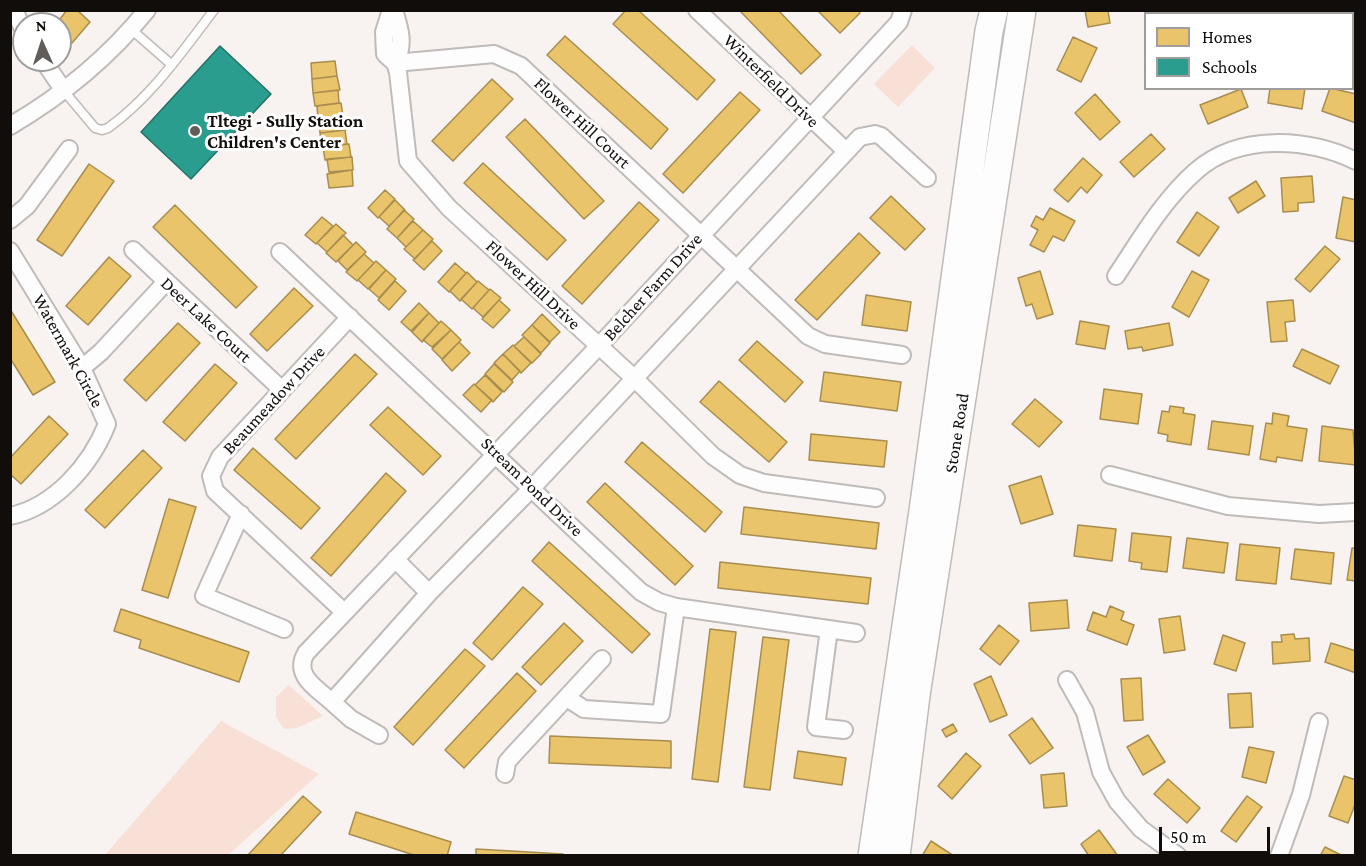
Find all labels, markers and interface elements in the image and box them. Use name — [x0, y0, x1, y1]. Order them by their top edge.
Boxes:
north arrow — [12, 12, 72, 72]
legend — [1144, 12, 1354, 90]
text: N — [35, 17, 47, 34]
text: Homes — [1202, 27, 1252, 47]
street label: Winterfield Drive — [719, 30, 823, 132]
text: Schools — [1202, 57, 1257, 77]
street label: Flower Hill Court — [529, 73, 635, 173]
place label: Tltegi - Sully Station Children's Center — [207, 110, 363, 152]
marker: Tltegi - Sully Station Children's Center — [188, 124, 202, 138]
street label: Belcher Farm Drive — [599, 229, 707, 345]
street label: Flower Hill Drive — [481, 236, 585, 334]
street label: Deer Lake Court — [156, 273, 256, 367]
street label: Watermark Circle — [28, 290, 108, 412]
street label: Beaumeadow Drive — [218, 341, 330, 459]
street label: Stone Road — [940, 391, 974, 475]
street label: Stream Pond Drive — [476, 433, 588, 541]
scale bar — [1162, 815, 1273, 853]
text: 50 m — [1170, 827, 1207, 847]

